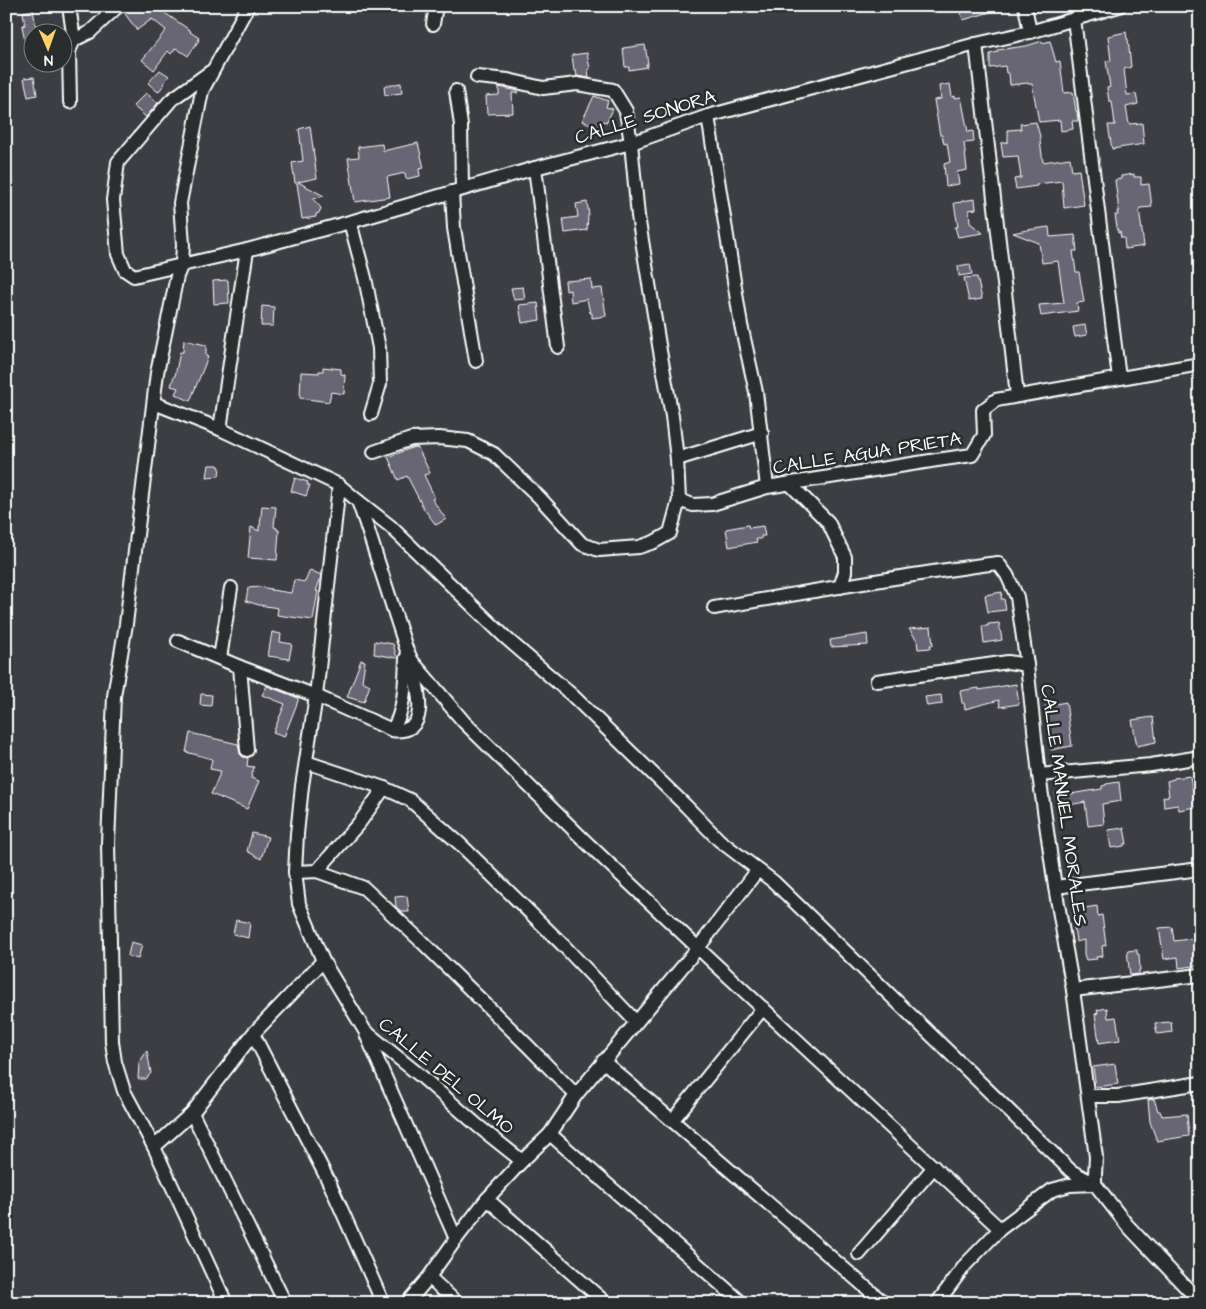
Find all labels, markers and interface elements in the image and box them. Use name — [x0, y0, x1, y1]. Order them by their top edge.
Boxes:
north arrow — [22, 22, 72, 72]
text: N — [43, 50, 53, 70]
street label: CALLE SONORA — [572, 83, 719, 152]
street label: CALLE AGUA PRIETA — [771, 425, 963, 482]
street label: CALLE MANUEL MORALES — [1033, 683, 1094, 928]
street label: CALLE DEL OLMO — [372, 1011, 520, 1141]

